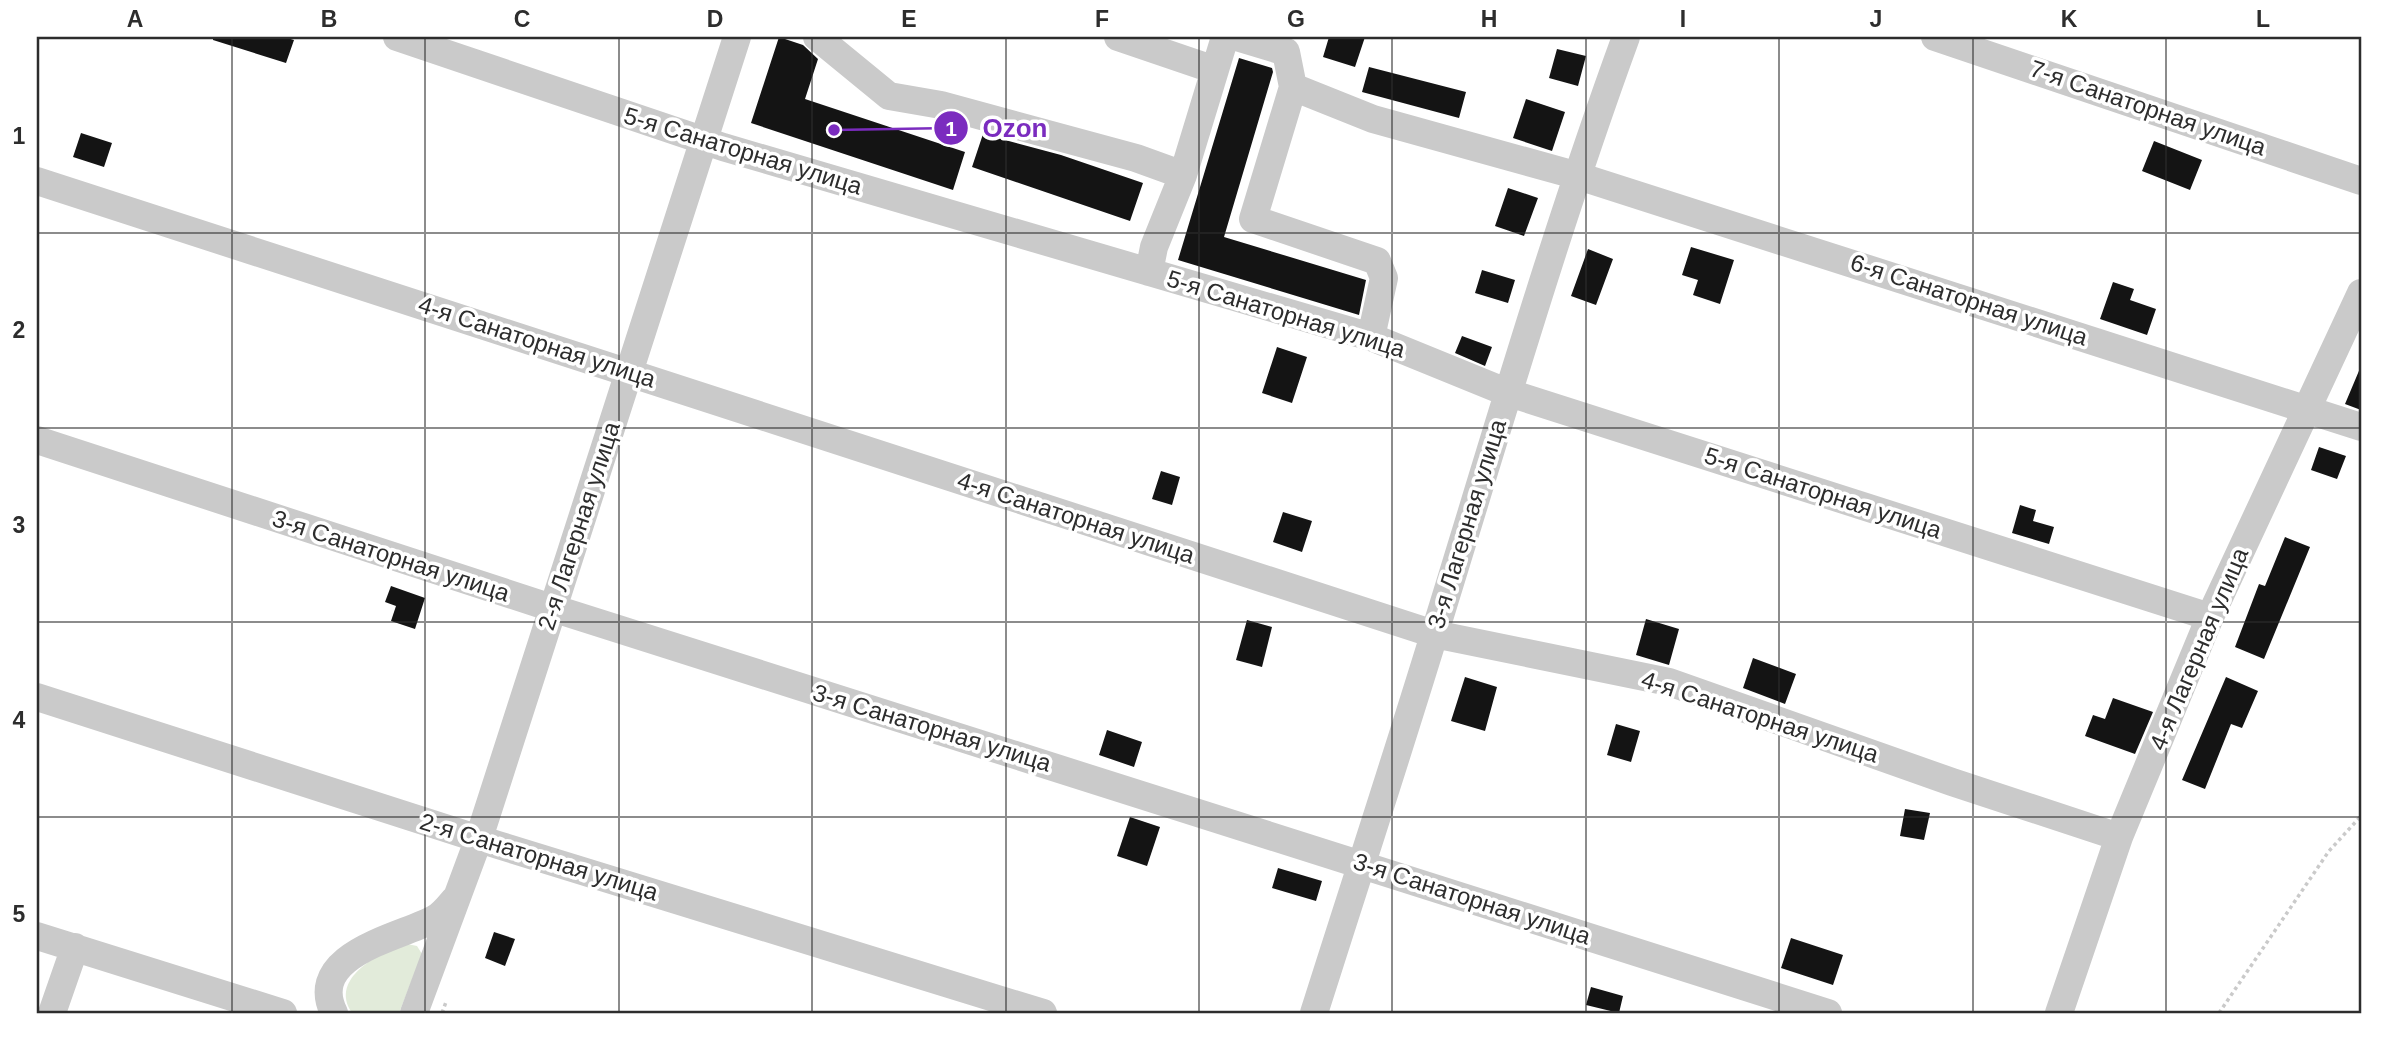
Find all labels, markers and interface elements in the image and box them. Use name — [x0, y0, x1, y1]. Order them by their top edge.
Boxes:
text: A — [127, 6, 143, 32]
text: B — [321, 6, 337, 32]
text: C — [514, 6, 530, 32]
text: D — [707, 6, 723, 32]
text: E — [901, 6, 917, 32]
text: F — [1095, 6, 1109, 32]
text: G — [1287, 6, 1305, 32]
text: H — [1481, 6, 1497, 32]
text: I — [1680, 6, 1686, 32]
text: J — [1870, 6, 1882, 32]
text: K — [2061, 6, 2078, 32]
text: L — [2256, 6, 2270, 32]
street label: 7-я Санаторная улица — [2027, 54, 2270, 161]
street label: 5-я Санаторная улица — [621, 101, 866, 200]
callout: Ozon — [933, 105, 1061, 152]
text: Ozon — [983, 113, 1048, 143]
text: 1 — [945, 117, 957, 140]
text: 1 — [13, 123, 26, 149]
street label: 6-я Санаторная улица — [1847, 248, 2092, 351]
street label: 5-я Санаторная улица — [1164, 264, 1409, 363]
street label: 4-я Санаторная улица — [415, 290, 660, 393]
text: 2 — [13, 317, 25, 343]
street label: 3-я Лагерная улица — [1422, 415, 1511, 632]
street label: 2-я Лагерная улица — [532, 418, 625, 633]
street label: 5-я Санаторная улица — [1701, 441, 1946, 544]
street label: 4-я Санаторная улица — [954, 466, 1199, 569]
street label: 3-я Санаторная улица — [269, 504, 514, 607]
text: 3 — [13, 512, 25, 538]
street label: 4-я Лагерная улица — [2144, 543, 2254, 754]
street label: 4-я Санаторная улица — [1638, 665, 1883, 768]
street label: 3-я Санаторная улица — [810, 678, 1055, 777]
text: 4 — [13, 707, 26, 733]
street label: 2-я Санаторная улица — [417, 807, 662, 906]
street label: 3-я Санаторная улица — [1350, 847, 1595, 950]
text: 5 — [13, 901, 26, 927]

